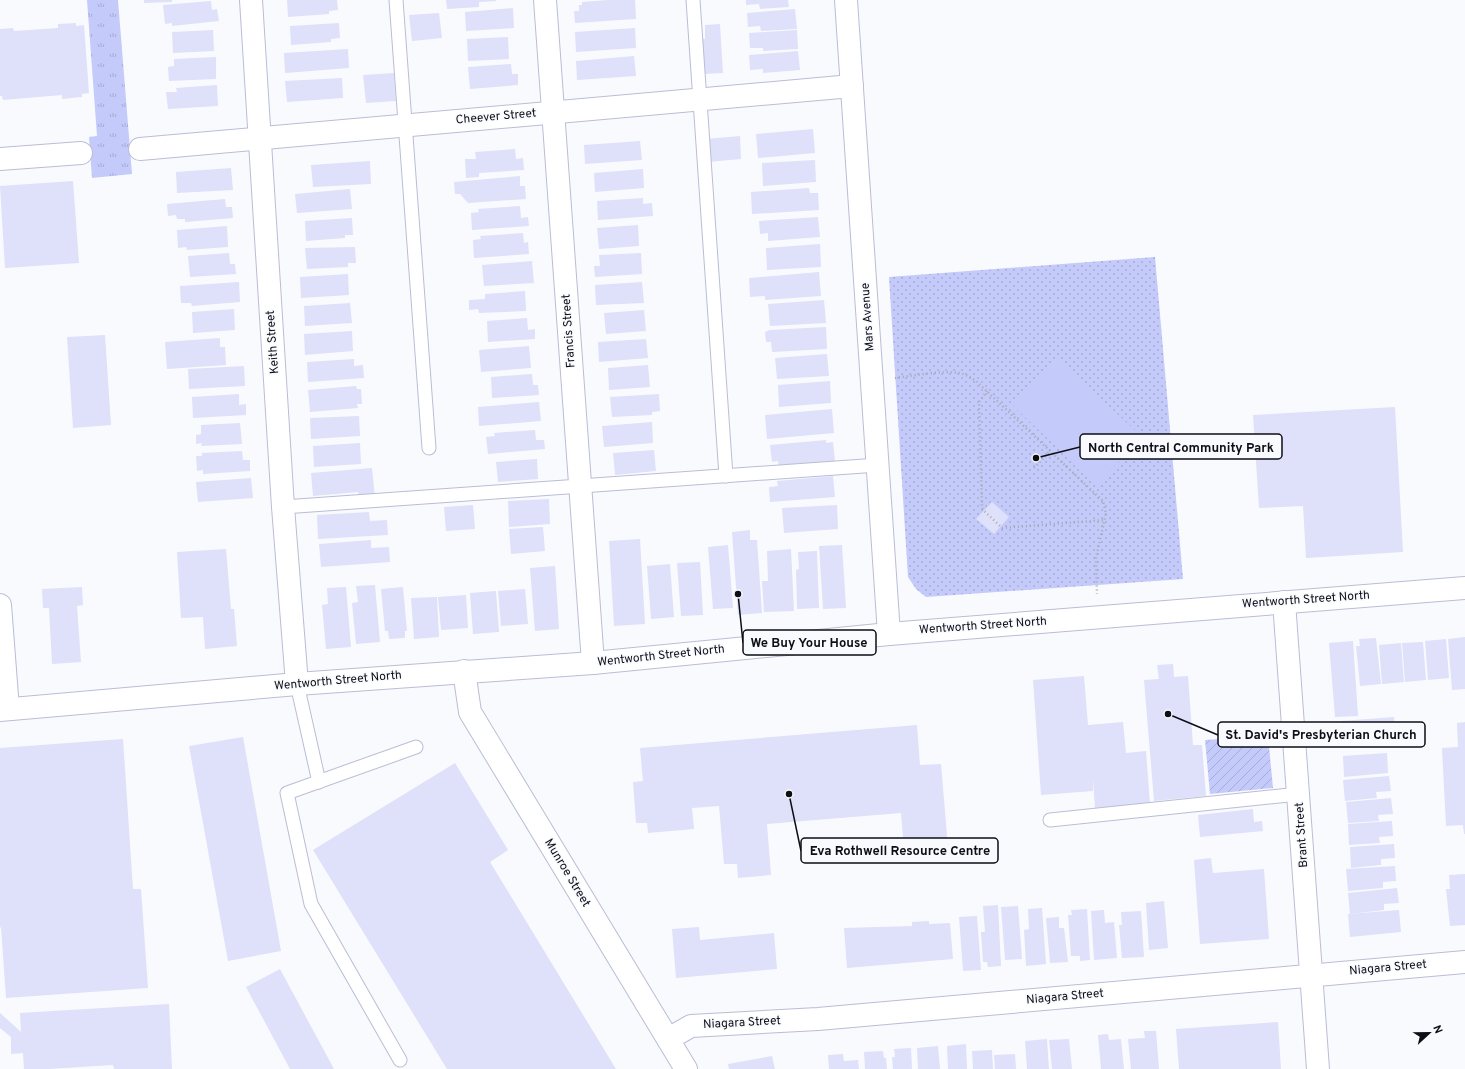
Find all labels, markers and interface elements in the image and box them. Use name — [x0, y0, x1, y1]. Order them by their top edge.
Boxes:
street label: Cheever Street — [455, 106, 537, 128]
street label: Mars Avenue — [858, 282, 878, 352]
street label: Francis Street — [558, 293, 580, 369]
street label: Keith Street — [263, 309, 283, 375]
callout: North Central Community Park — [1080, 434, 1282, 459]
text: North Central Community Park — [1088, 441, 1274, 457]
street label: Wentworth Street North — [1242, 588, 1370, 612]
street label: Wentworth Street North — [919, 614, 1047, 638]
callout: We Buy Your House — [743, 630, 876, 655]
text: We Buy Your House — [750, 636, 868, 652]
street label: Wentworth Street North — [596, 641, 726, 671]
street label: Wentworth Street North — [274, 667, 402, 695]
callout: St. David's Presbyterian Church — [1218, 722, 1425, 747]
text: St. David's Presbyterian Church — [1225, 728, 1417, 744]
street label: Brant Street — [1292, 802, 1312, 868]
street label: Munroe Street — [540, 836, 594, 910]
callout: Eva Rothwell Resource Centre — [801, 838, 998, 863]
text: Eva Rothwell Resource Centre — [810, 844, 990, 860]
street label: Niagara Street — [1348, 957, 1428, 979]
street label: Niagara Street — [1025, 986, 1105, 1008]
street label: Niagara Street — [703, 1013, 781, 1033]
north arrow — [1409, 1013, 1449, 1053]
text: N — [1429, 1023, 1445, 1036]

